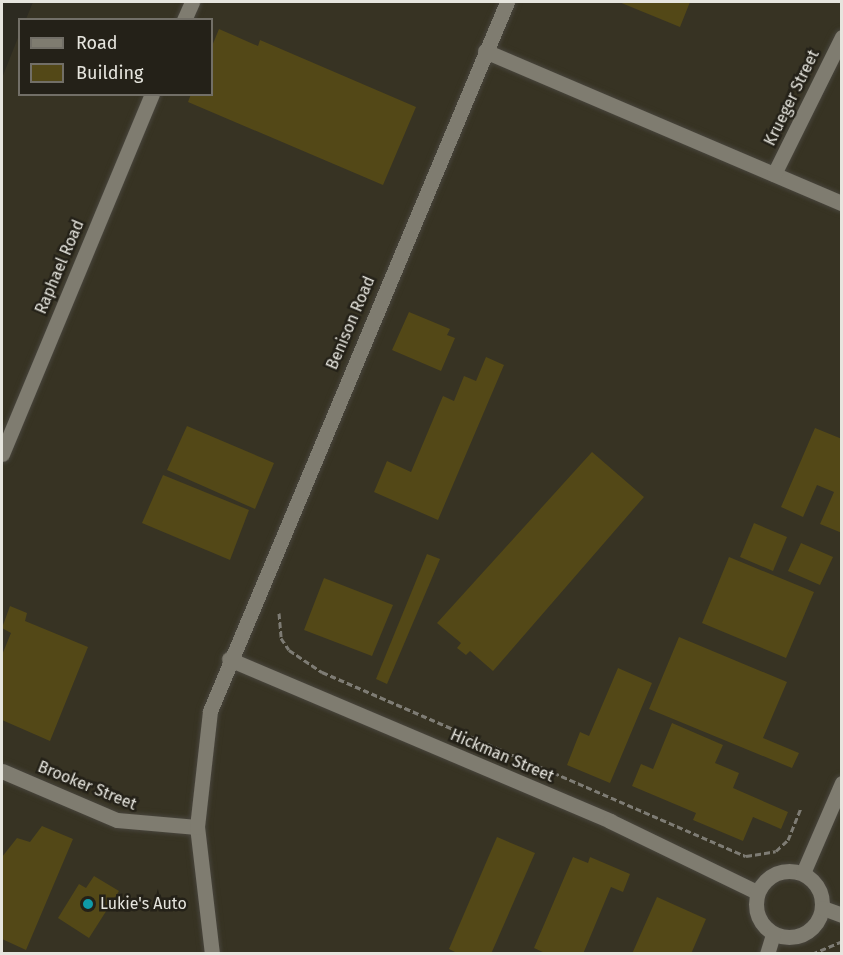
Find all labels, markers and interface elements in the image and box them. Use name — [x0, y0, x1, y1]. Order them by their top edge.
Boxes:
legend — [18, 18, 213, 96]
text: Road — [76, 32, 118, 54]
street label: Krueger Street — [761, 47, 823, 149]
text: Building — [76, 62, 143, 84]
street label: Raphael Road — [32, 217, 88, 317]
street label: Benison Road — [323, 273, 379, 373]
street label: Hickman Street — [447, 726, 557, 786]
street label: Brooker Street — [35, 757, 139, 815]
place label: Lukie's Auto — [100, 894, 187, 914]
marker: Lukie's Auto — [81, 897, 95, 911]

